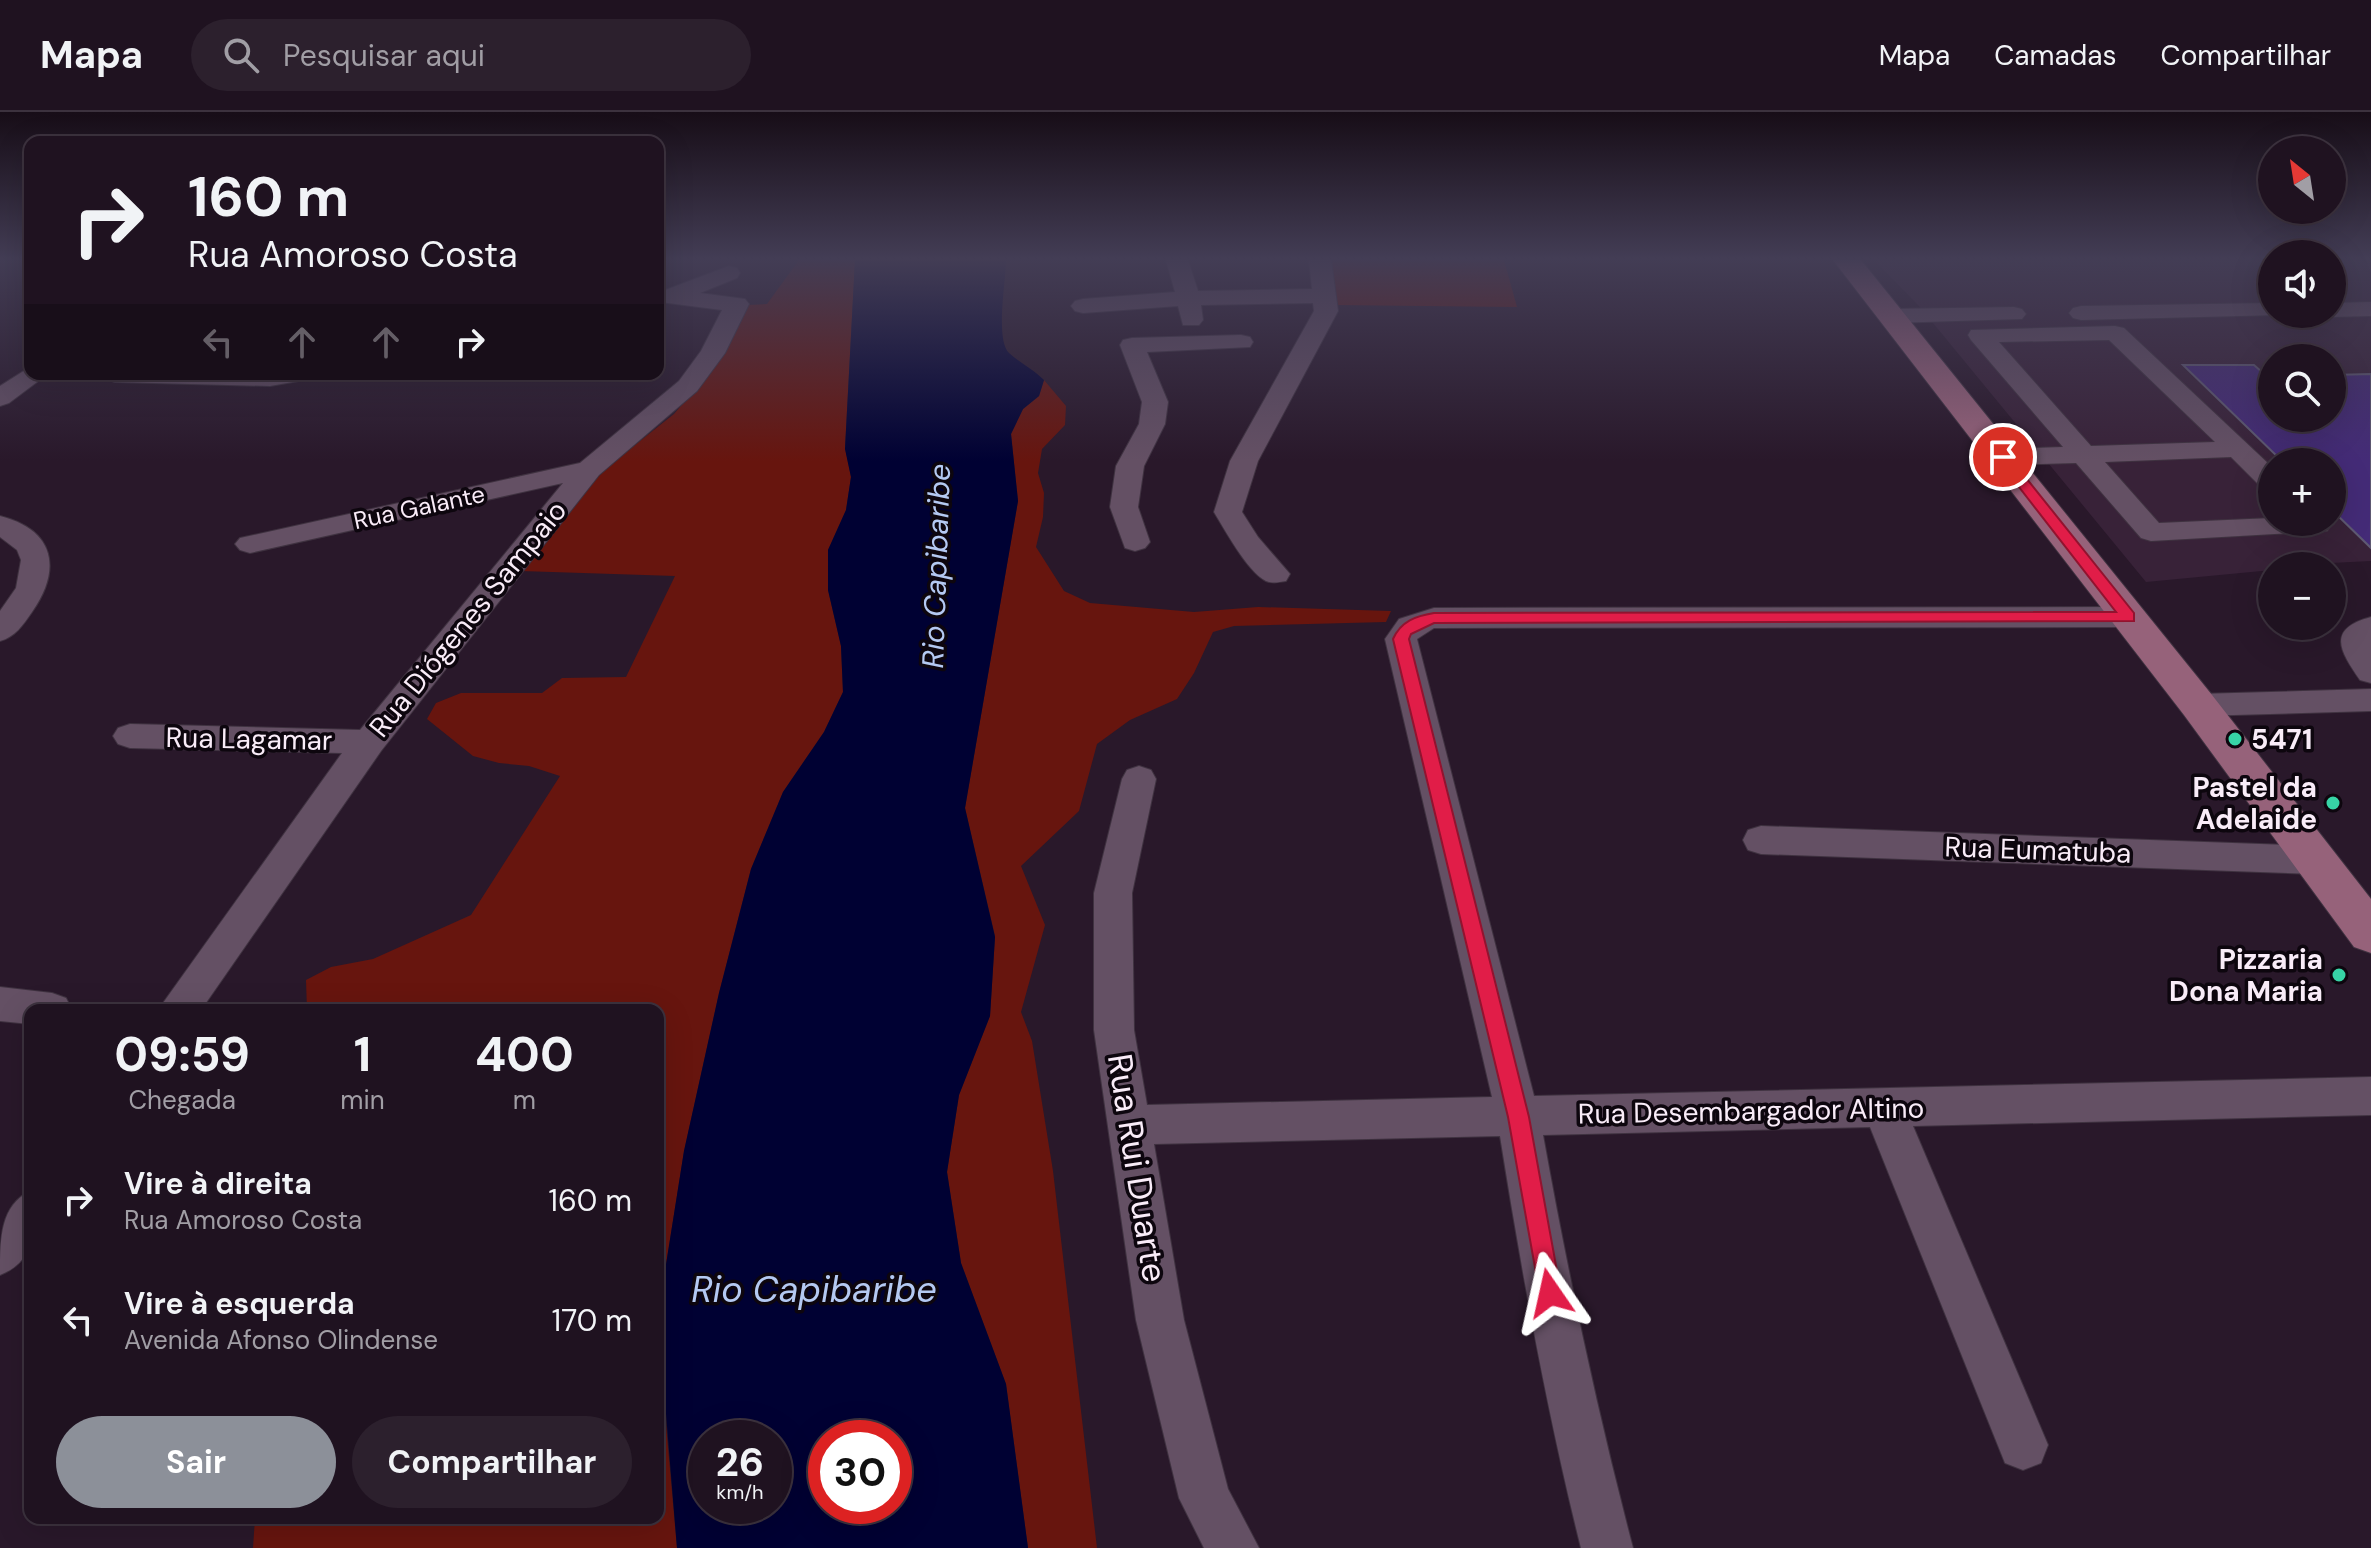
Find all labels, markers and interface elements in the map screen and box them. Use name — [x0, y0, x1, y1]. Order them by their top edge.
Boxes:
search box — [191, 19, 751, 91]
text: Mapa — [40, 30, 143, 80]
icon: search — [219, 33, 263, 77]
text: Pesquisar aqui — [283, 36, 485, 75]
text: Mapa — [1879, 37, 1950, 74]
text: Camadas — [1994, 37, 2117, 74]
text: Compartilhar — [2161, 37, 2331, 74]
north arrow — [2258, 136, 2346, 224]
map controls — [2258, 136, 2346, 640]
text: 160 m — [188, 160, 349, 233]
icon: right — [56, 168, 160, 272]
text: Rua Amoroso Costa — [188, 231, 518, 278]
button: sound — [2258, 240, 2346, 328]
icon: left — [196, 320, 240, 364]
icon: ahead — [280, 320, 324, 364]
icon: ahead — [364, 320, 408, 364]
icon: right — [448, 320, 492, 364]
button: search — [2258, 344, 2346, 432]
pin — [1969, 423, 2037, 491]
icon: arrive — [1981, 435, 2025, 479]
button: + — [2258, 448, 2346, 536]
water label: Rio Capibaribe — [913, 463, 959, 669]
street label: Rua Galante — [350, 478, 488, 536]
street label: Rua Diógenes Sampaio — [361, 493, 575, 745]
button: − — [2258, 552, 2346, 640]
street label: Rua Lagamar — [165, 719, 333, 759]
place label: 5471 — [2251, 721, 2312, 758]
marker: 5471 — [2226, 730, 2244, 748]
place label: Pastel da Adelaide — [2192, 769, 2317, 838]
marker: Pastel da Adelaide — [2324, 794, 2342, 812]
street label: Rua Eumatuba — [1944, 828, 2132, 872]
place label: Pizzaria Dona Maria — [2169, 941, 2323, 1010]
marker: Pizzaria Dona Maria — [2330, 966, 2348, 984]
text: 09:59 — [114, 1023, 250, 1086]
text: 1 — [354, 1023, 371, 1086]
text: 400 — [475, 1023, 574, 1086]
street label: Rua Rui Duarte — [1097, 1051, 1177, 1285]
text: Chegada — [128, 1083, 236, 1117]
text: min — [340, 1083, 385, 1117]
text: m — [513, 1083, 536, 1117]
street label: Rua Desembargador Altino — [1578, 1089, 1924, 1133]
text: Vire à direita — [124, 1164, 312, 1203]
icon: right — [56, 1178, 100, 1222]
text: 160 m — [549, 1181, 632, 1220]
text: Rua Amoroso Costa — [124, 1203, 362, 1237]
position arrow — [1508, 1251, 1592, 1335]
water label: Rio Capibaribe — [691, 1266, 937, 1313]
text: Vire à esquerda — [124, 1284, 355, 1323]
icon: left — [56, 1298, 100, 1342]
text: 170 m — [552, 1301, 632, 1340]
text: Avenida Afonso Olindense — [124, 1323, 438, 1357]
button: Sair — [56, 1416, 336, 1508]
button: Compartilhar — [352, 1416, 632, 1508]
speed limit sign: 30 — [808, 1420, 912, 1524]
text: 26 — [716, 1436, 764, 1488]
text: km/h — [716, 1479, 764, 1505]

